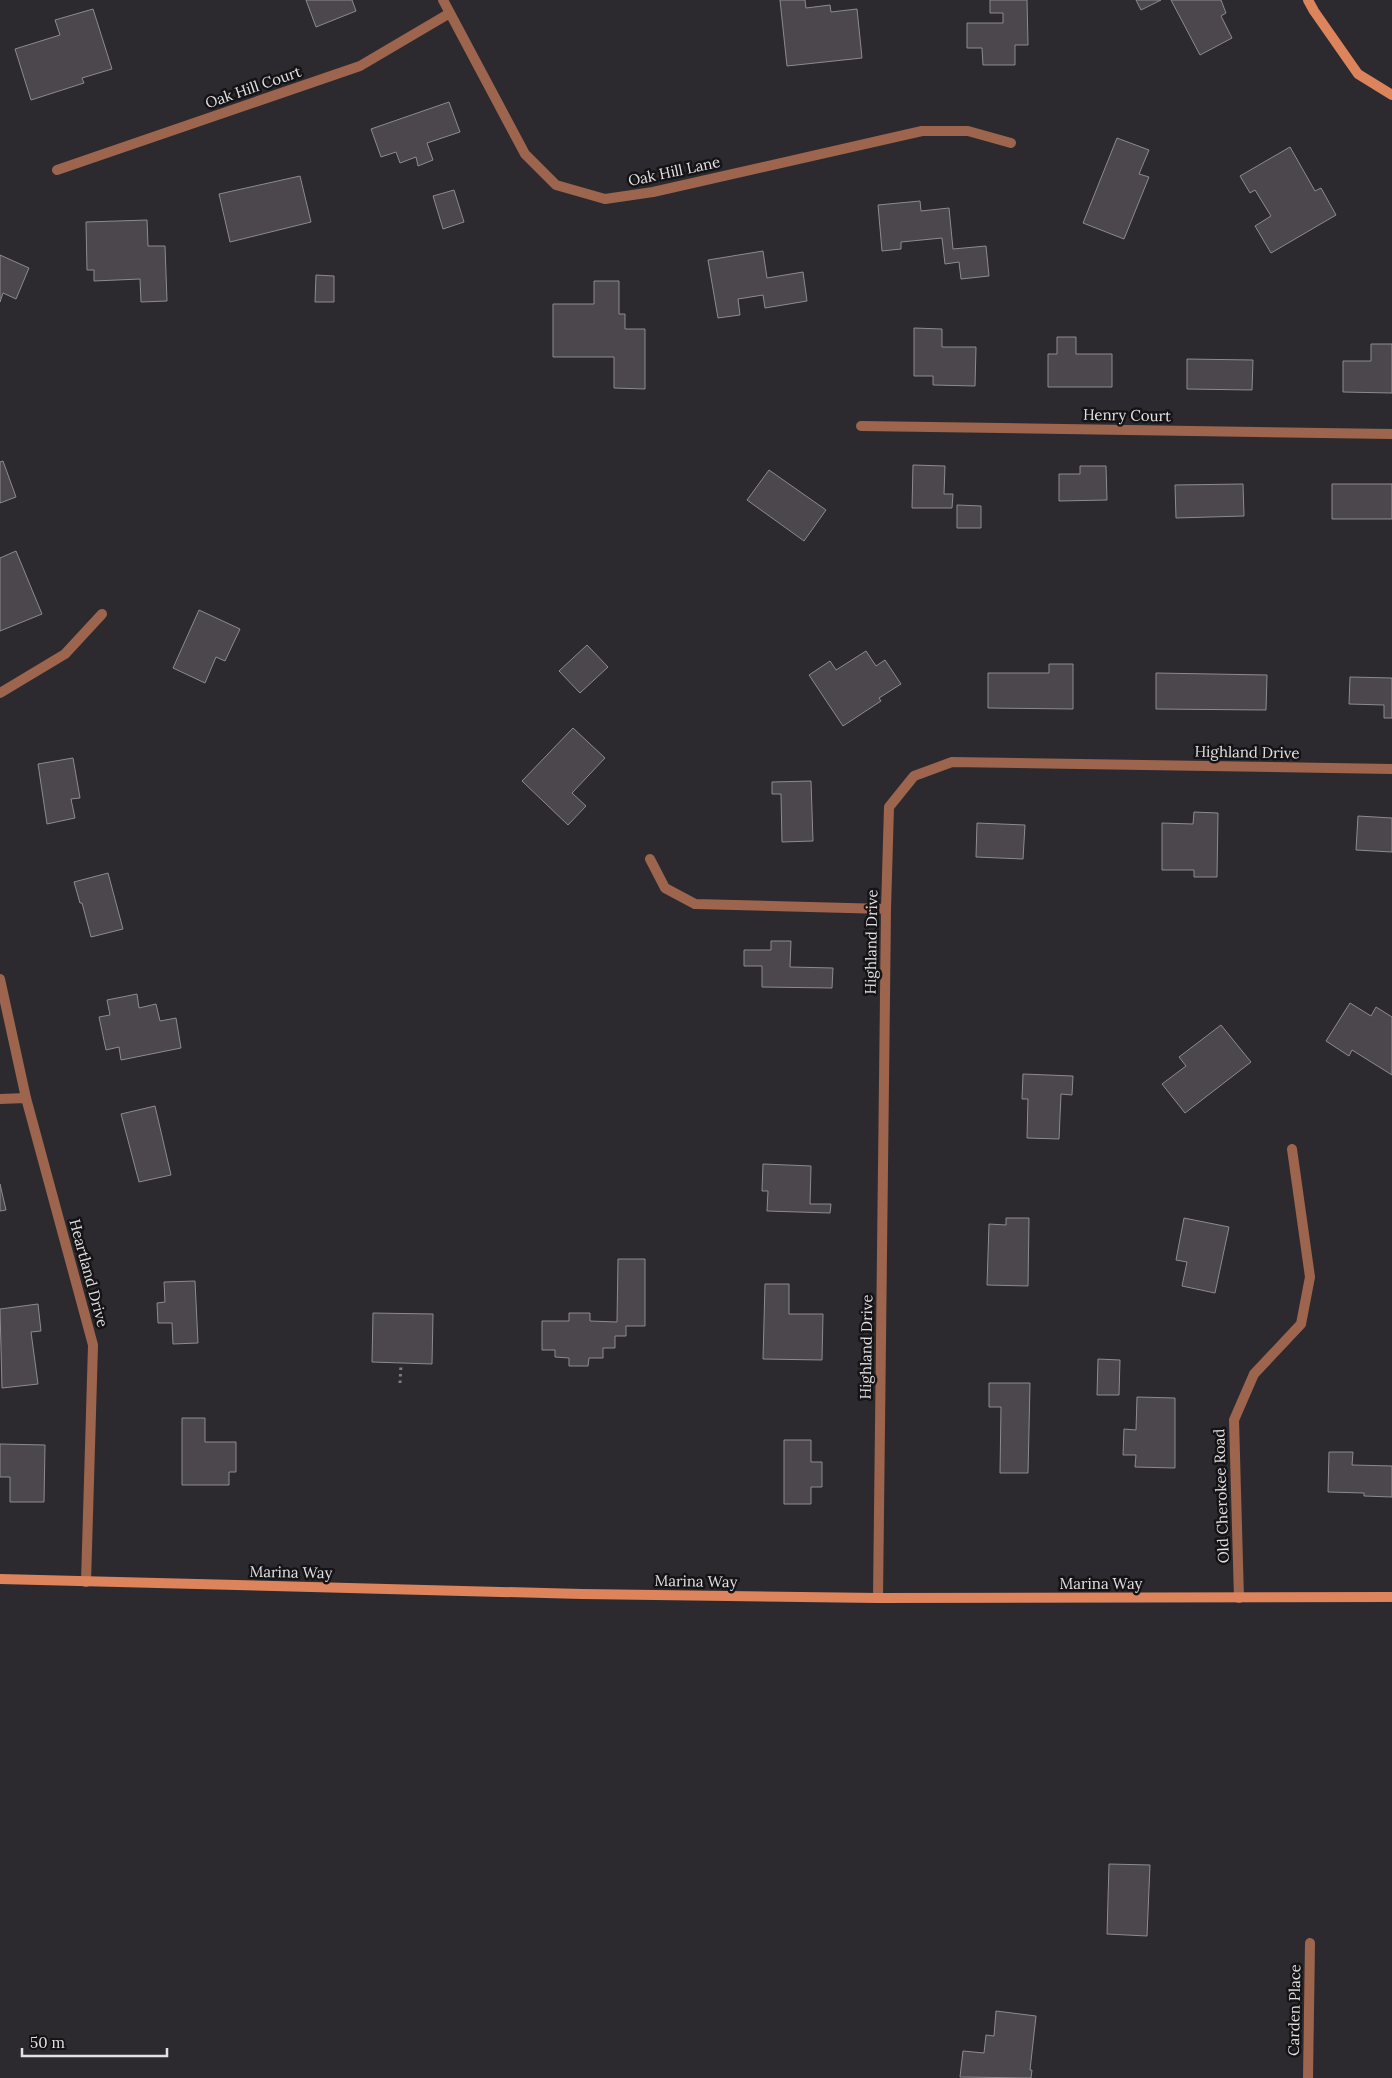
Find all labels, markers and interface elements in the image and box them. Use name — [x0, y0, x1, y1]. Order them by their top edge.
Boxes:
street label: Oak Hill Court — [203, 62, 304, 112]
street label: Oak Hill Lane — [626, 152, 722, 190]
street label: Henry Court — [1083, 405, 1171, 425]
street label: Highland Drive — [1194, 742, 1300, 762]
street label: Highland Drive — [861, 889, 881, 995]
street label: Heartland Drive — [65, 1217, 113, 1329]
street label: Highland Drive — [856, 1294, 876, 1400]
street label: Old Cherokee Road — [1209, 1428, 1233, 1564]
street label: Marina Way — [249, 1562, 333, 1582]
street label: Marina Way — [654, 1571, 738, 1591]
street label: Marina Way — [1060, 1574, 1143, 1593]
street label: Carden Place — [1284, 1964, 1304, 2056]
scale bar — [22, 2026, 168, 2058]
text: 50 m — [30, 2033, 65, 2052]

